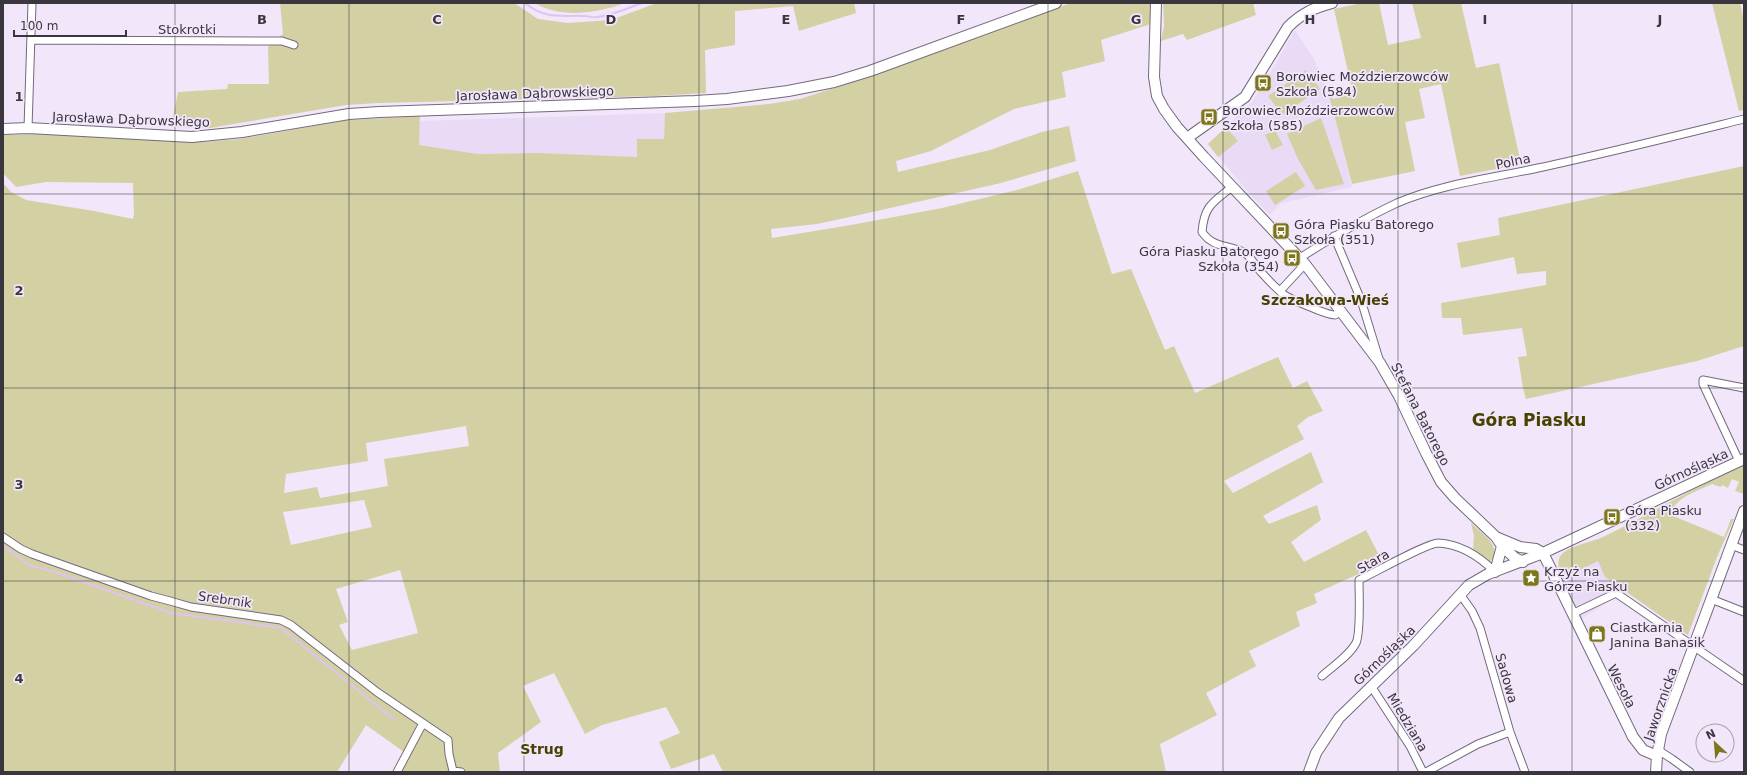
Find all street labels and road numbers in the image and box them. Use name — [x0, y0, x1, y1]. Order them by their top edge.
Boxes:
street label: Stokrotki — [158, 22, 216, 37]
street label: Jarosława Dąbrowskiego — [455, 83, 614, 104]
street label: Jarosława Dąbrowskiego — [51, 109, 210, 130]
street label: Polna — [1494, 150, 1532, 172]
street label: Stefana Batorego — [1388, 360, 1453, 468]
street label: Górnośląska — [1652, 446, 1731, 493]
street label: Stara — [1355, 546, 1392, 577]
street label: Srebrnik — [197, 588, 253, 611]
street label: Górnośląska — [1350, 622, 1418, 688]
street label: Sadowa — [1492, 652, 1521, 705]
street label: Wesoła — [1604, 662, 1639, 710]
street label: Jaworznicka — [1641, 665, 1680, 744]
street label: Miedziana — [1384, 690, 1431, 754]

